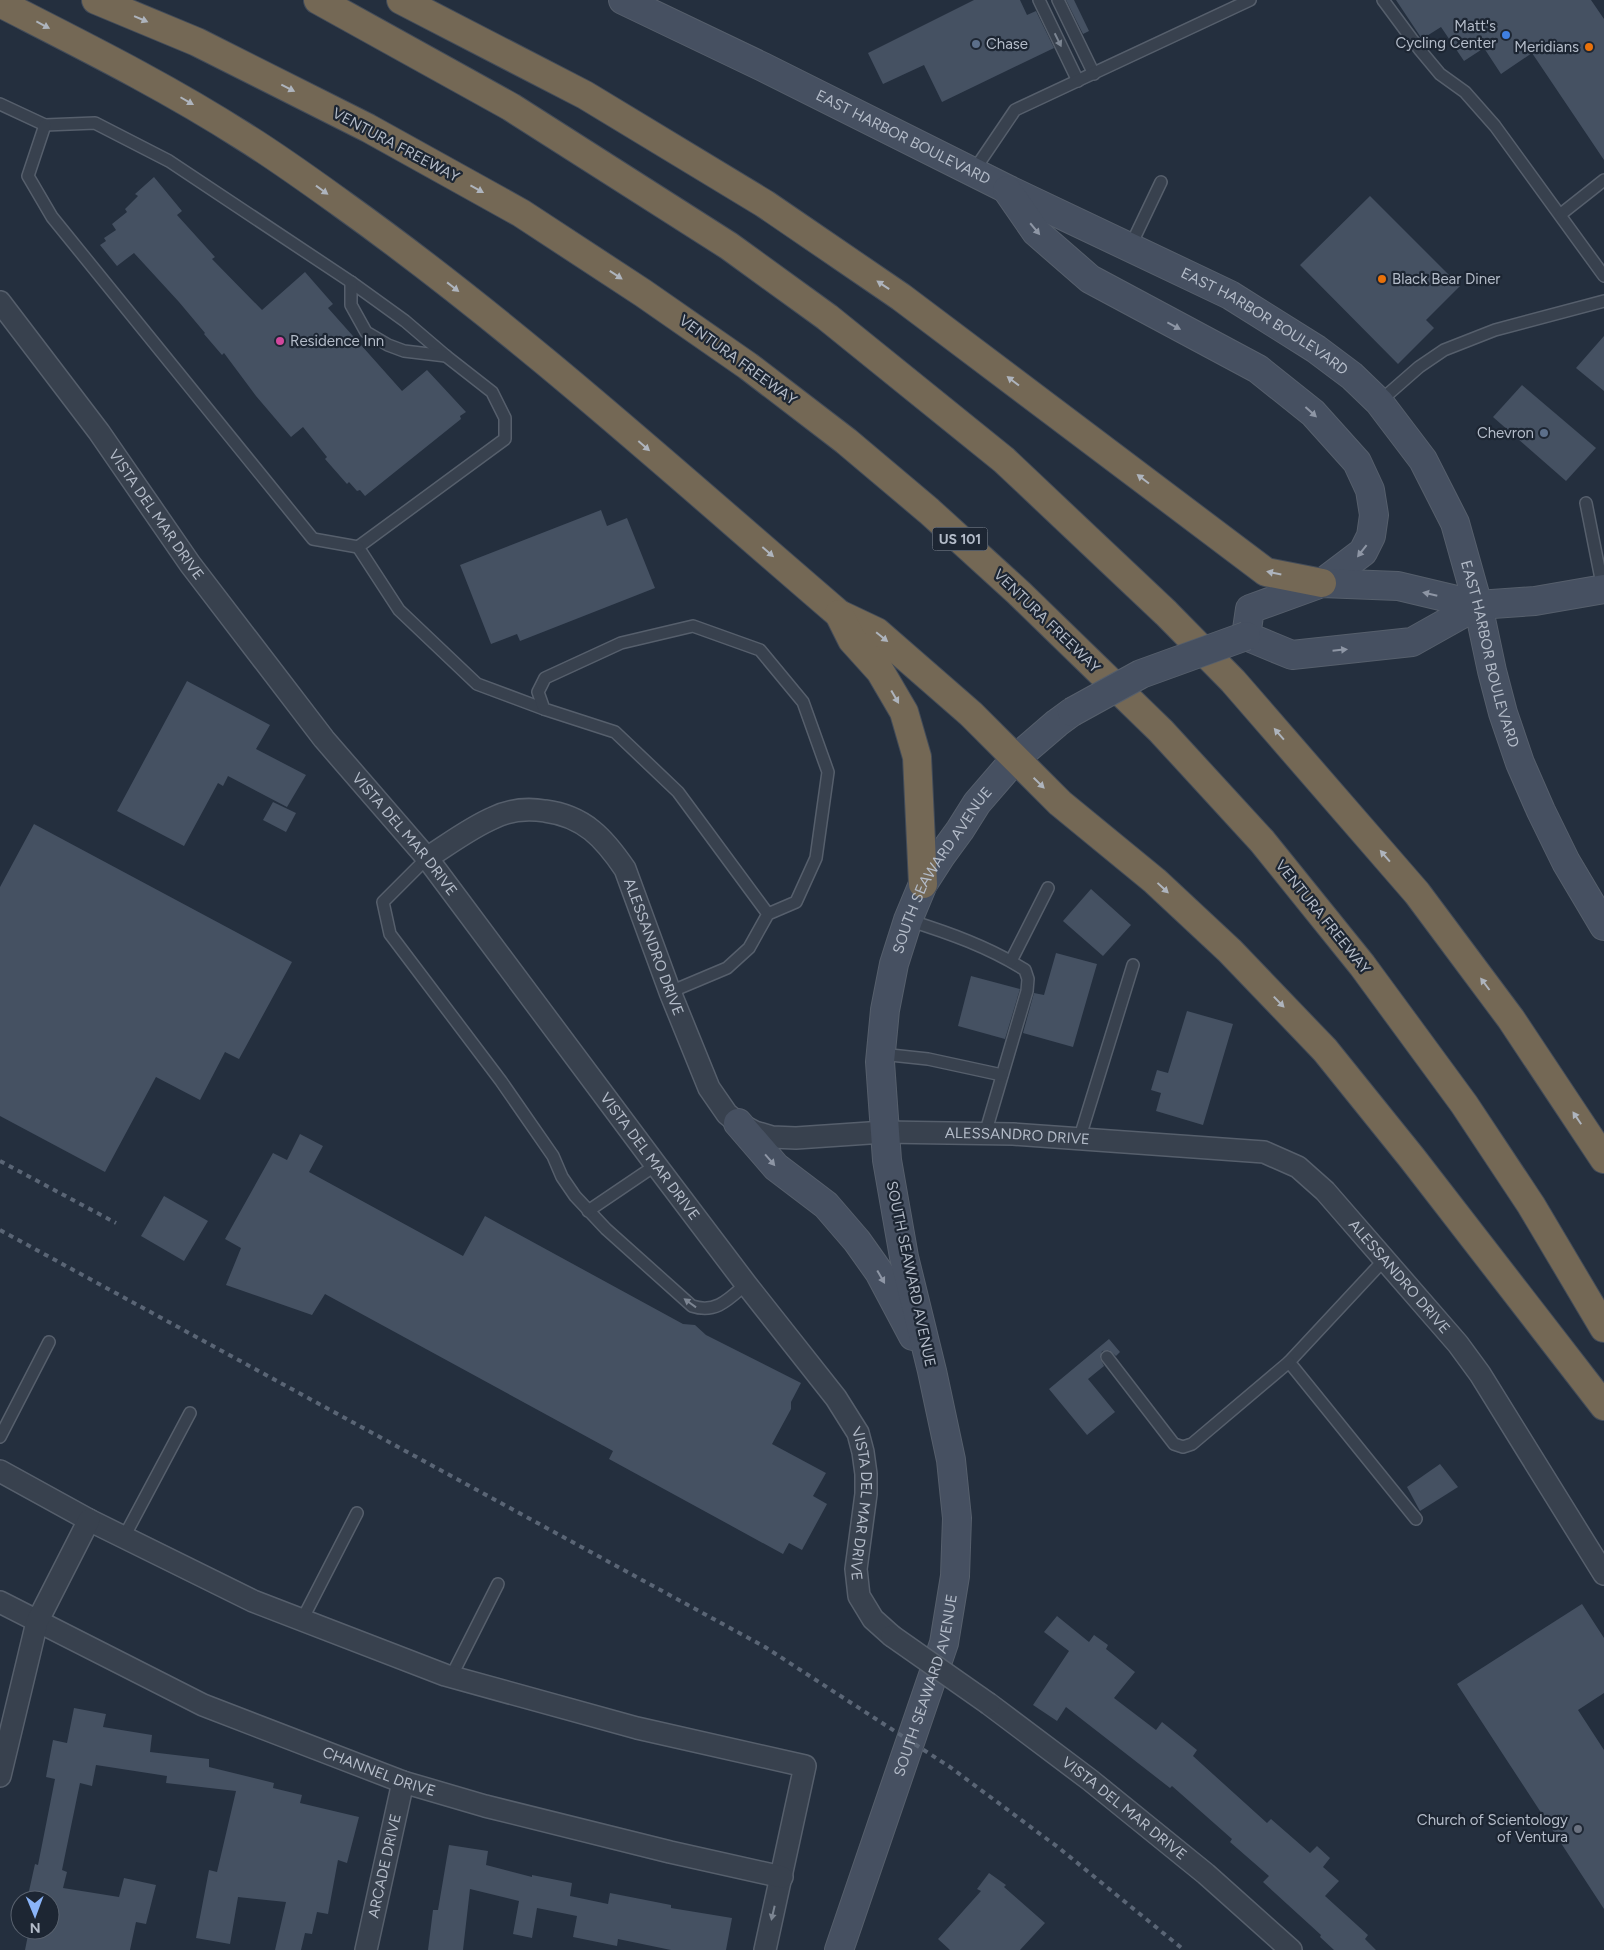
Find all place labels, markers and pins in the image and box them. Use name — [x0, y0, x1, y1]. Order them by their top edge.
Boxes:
place label: Matt's Cycling Center — [1395, 17, 1496, 52]
marker: Matt's Cycling Center — [1500, 29, 1512, 41]
place label: Chase — [986, 35, 1028, 53]
marker: Chase — [970, 38, 982, 50]
place label: Meridians — [1514, 38, 1579, 56]
marker: Meridians — [1583, 41, 1595, 53]
place label: Black Bear Diner — [1392, 270, 1500, 288]
marker: Black Bear Diner — [1376, 273, 1388, 285]
place label: Residence Inn — [290, 332, 384, 350]
marker: Residence Inn — [274, 335, 286, 347]
place label: Chevron — [1477, 424, 1534, 442]
marker: Chevron — [1538, 427, 1550, 439]
place label: Church of Scientology of Ventura — [1417, 1811, 1568, 1846]
marker: Church of Scientology of Ventura — [1572, 1823, 1584, 1835]

